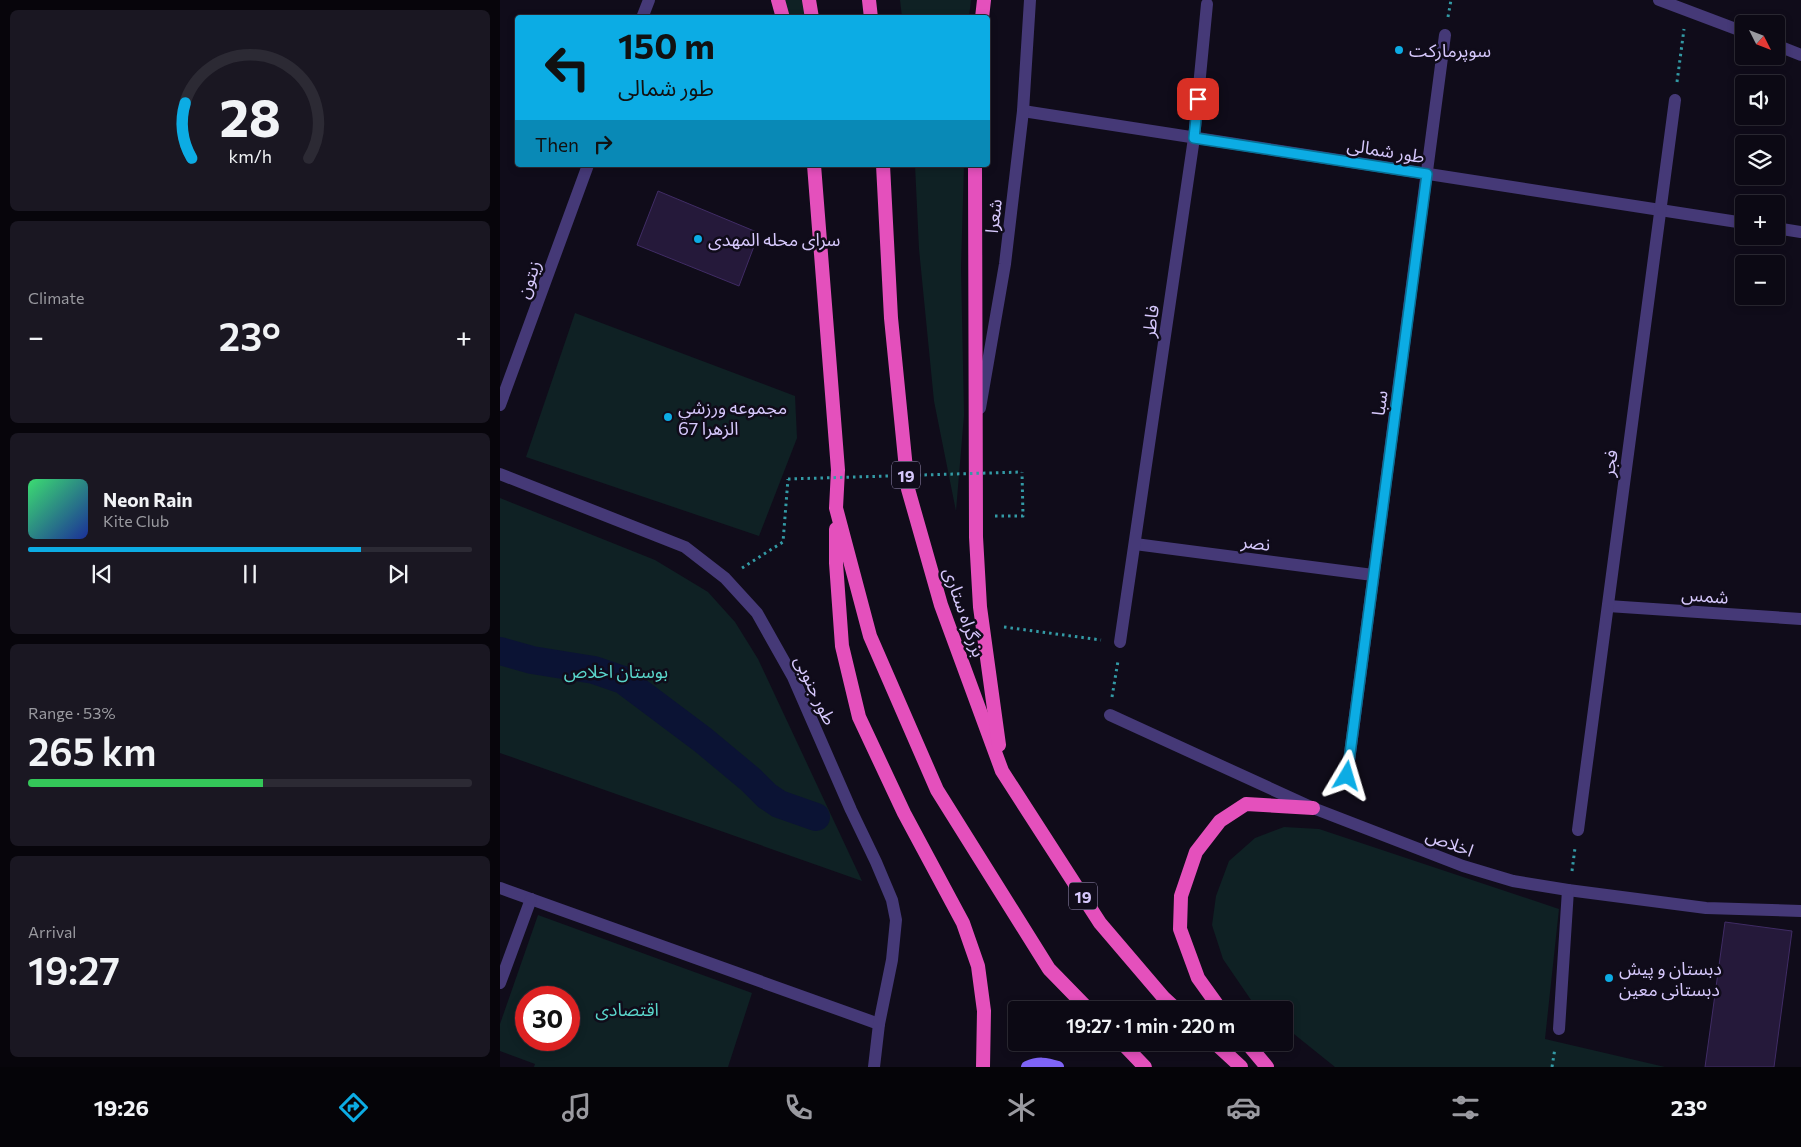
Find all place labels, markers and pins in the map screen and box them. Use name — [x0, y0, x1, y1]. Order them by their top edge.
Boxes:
place label: سوپرمارکت — [1409, 39, 1491, 62]
marker: سوپرمارکت — [1393, 44, 1405, 56]
pin — [1177, 78, 1219, 120]
place label: سرای محله المهدی — [708, 228, 840, 251]
marker: سرای محله المهدی — [692, 233, 704, 245]
place label: مجموعه ورزشي الزهرا 67 — [678, 396, 787, 440]
marker: مجموعه ورزشي الزهرا 67 — [662, 411, 674, 423]
place label: دبستان و پیش دبستانی معین — [1619, 957, 1722, 1001]
marker: دبستان و پیش دبستانی معین — [1603, 972, 1615, 984]

